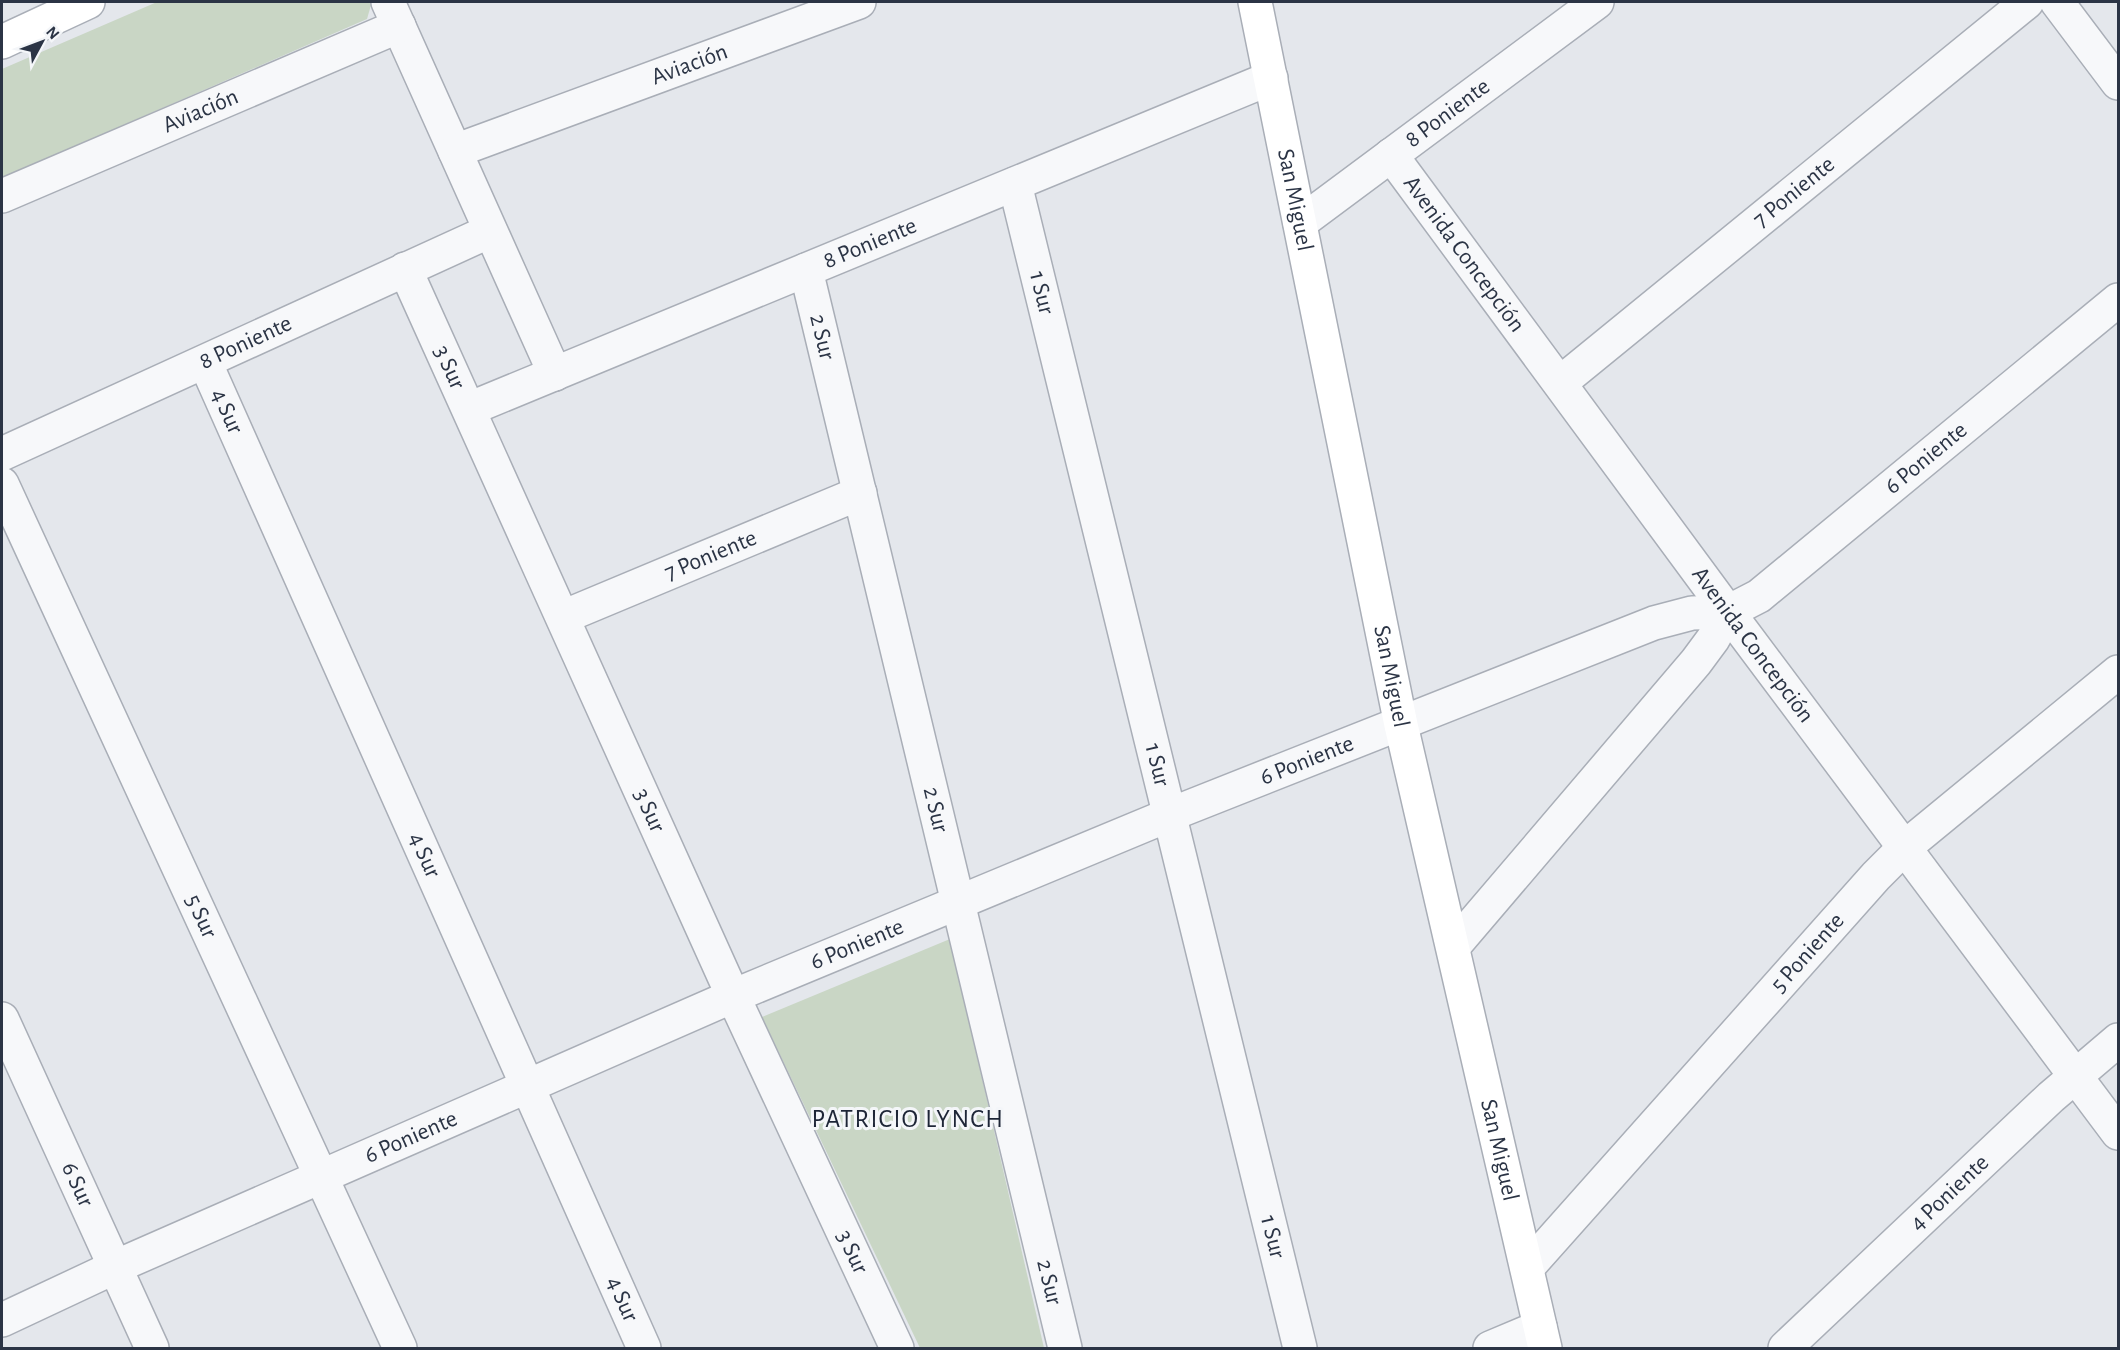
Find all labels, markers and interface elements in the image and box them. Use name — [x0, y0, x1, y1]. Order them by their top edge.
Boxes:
north arrow — [12, 12, 72, 72]
text: N — [43, 23, 62, 42]
street label: Aviación — [648, 39, 731, 90]
street label: 8 Poniente — [1401, 74, 1494, 152]
street label: Aviación — [159, 84, 242, 138]
street label: San Miguel — [1273, 147, 1317, 253]
street label: 7 Poniente — [1749, 152, 1839, 232]
street label: Avenida Concepción — [1399, 171, 1529, 337]
street label: 8 Poniente — [820, 214, 920, 273]
street label: 1 Sur — [1025, 269, 1058, 317]
street label: 8 Poniente — [196, 311, 296, 374]
street label: 2 Sur — [805, 312, 839, 362]
street label: 3 Sur — [429, 342, 470, 393]
street label: 4 Sur — [207, 385, 248, 438]
street label: 6 Poniente — [1880, 418, 1972, 499]
street label: 7 Poniente — [661, 526, 760, 585]
street label: Avenida Concepción — [1687, 563, 1818, 727]
street label: San Miguel — [1369, 623, 1413, 730]
street label: 6 Poniente — [1257, 731, 1357, 790]
street label: 1 Sur — [1140, 741, 1174, 789]
street label: 2 Sur — [919, 784, 953, 835]
street label: 3 Sur — [629, 785, 670, 836]
street label: 4 Sur — [404, 829, 445, 882]
street label: 5 Sur — [181, 891, 222, 942]
street label: 5 Poniente — [1766, 909, 1849, 997]
street label: 6 Poniente — [807, 915, 907, 974]
street label: San Miguel — [1476, 1097, 1523, 1203]
street label: 6 Poniente — [361, 1106, 461, 1168]
district label: PATRICIO LYNCH — [811, 1106, 1005, 1132]
street label: 4 Poniente — [1905, 1150, 1993, 1235]
street label: 6 Sur — [57, 1159, 98, 1211]
street label: 1 Sur — [1256, 1213, 1290, 1261]
street label: 3 Sur — [832, 1227, 873, 1278]
street label: 2 Sur — [1032, 1257, 1066, 1308]
street label: 4 Sur — [602, 1273, 643, 1326]

